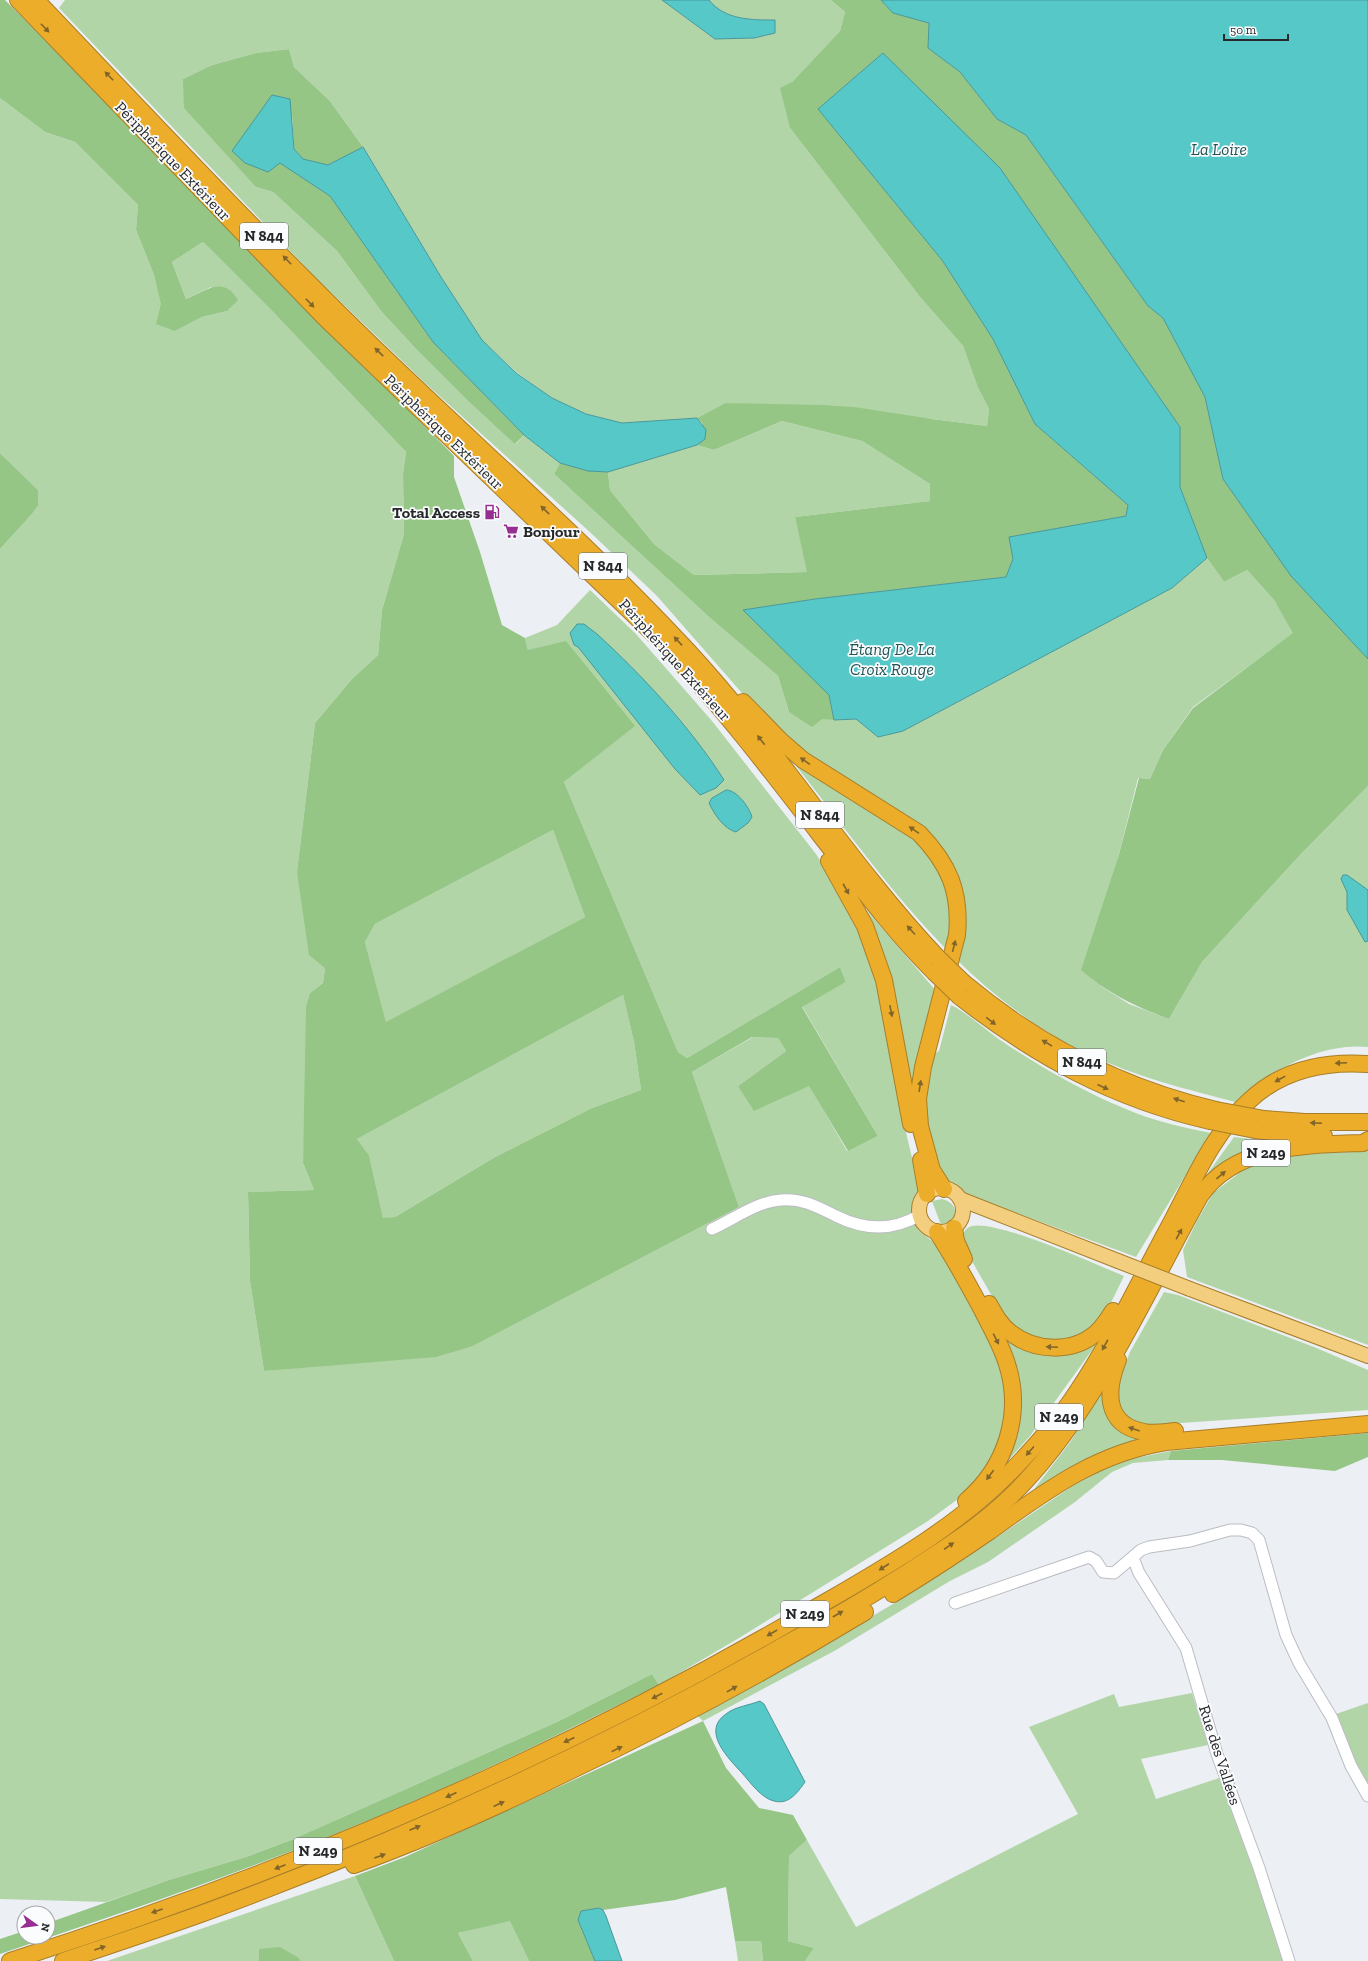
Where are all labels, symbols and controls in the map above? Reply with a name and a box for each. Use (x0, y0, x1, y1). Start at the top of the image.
scale bar (1224, 16, 1288, 42)
one-way arrow (40, 23, 50, 33)
text: 50 m (1230, 23, 1257, 37)
one-way arrow (104, 71, 114, 81)
street label: Périphérique Extérieur (111, 97, 235, 225)
water label: La Loire (1191, 139, 1247, 159)
road number: N 844 (240, 223, 288, 249)
one-way arrow (282, 255, 292, 265)
one-way arrow (306, 298, 315, 308)
one-way arrow (374, 348, 384, 357)
street label: Périphérique Extérieur (380, 370, 508, 494)
place label: Total Access (392, 503, 480, 522)
fuel station icon: Total Access (483, 503, 501, 521)
one-way arrow (540, 506, 550, 515)
supermarket icon: Bonjour (502, 522, 520, 540)
place label: Bonjour (523, 522, 580, 541)
road number: N 844 (579, 553, 627, 579)
street label: Périphérique Extérieur (615, 595, 735, 725)
one-way arrow (674, 636, 683, 645)
water label: Étang De La Croix Rouge (849, 639, 935, 679)
one-way arrow (757, 734, 766, 745)
one-way arrow (799, 757, 810, 765)
road number: N 844 (796, 802, 844, 828)
one-way arrow (908, 827, 920, 834)
one-way arrow (842, 884, 849, 895)
one-way arrow (906, 925, 916, 935)
one-way arrow (951, 940, 957, 952)
one-way arrow (888, 1005, 894, 1017)
one-way arrow (986, 1016, 996, 1024)
one-way arrow (1041, 1039, 1053, 1046)
road number: N 844 (1058, 1049, 1106, 1075)
one-way arrow (1334, 1060, 1347, 1066)
one-way arrow (1274, 1076, 1286, 1082)
one-way arrow (917, 1080, 923, 1092)
one-way arrow (1097, 1084, 1109, 1090)
one-way arrow (1172, 1097, 1184, 1103)
one-way arrow (1309, 1120, 1322, 1126)
road number: N 249 (1242, 1140, 1290, 1166)
one-way arrow (1215, 1170, 1226, 1179)
one-way arrow (1176, 1229, 1182, 1240)
one-way arrow (993, 1333, 999, 1345)
one-way arrow (1101, 1339, 1108, 1351)
one-way arrow (1045, 1344, 1058, 1350)
road number: N 249 (1035, 1404, 1083, 1430)
one-way arrow (1128, 1426, 1140, 1432)
one-way arrow (1026, 1446, 1035, 1456)
one-way arrow (985, 1470, 994, 1481)
one-way arrow (943, 1542, 954, 1550)
one-way arrow (878, 1563, 889, 1571)
road number: N 249 (781, 1601, 829, 1627)
one-way arrow (832, 1611, 844, 1618)
one-way arrow (766, 1630, 778, 1637)
one-way arrow (726, 1685, 738, 1692)
one-way arrow (652, 1693, 663, 1699)
street label: Rue des Vallées (1195, 1703, 1245, 1807)
one-way arrow (564, 1737, 575, 1743)
one-way arrow (611, 1746, 623, 1752)
one-way arrow (446, 1792, 457, 1798)
one-way arrow (494, 1801, 506, 1807)
one-way arrow (410, 1825, 421, 1831)
road number: N 249 (294, 1838, 342, 1864)
one-way arrow (374, 1852, 386, 1858)
one-way arrow (273, 1864, 285, 1870)
north arrow (16, 1905, 56, 1945)
one-way arrow (151, 1908, 163, 1914)
text: N (38, 1922, 53, 1934)
one-way arrow (94, 1945, 106, 1951)

